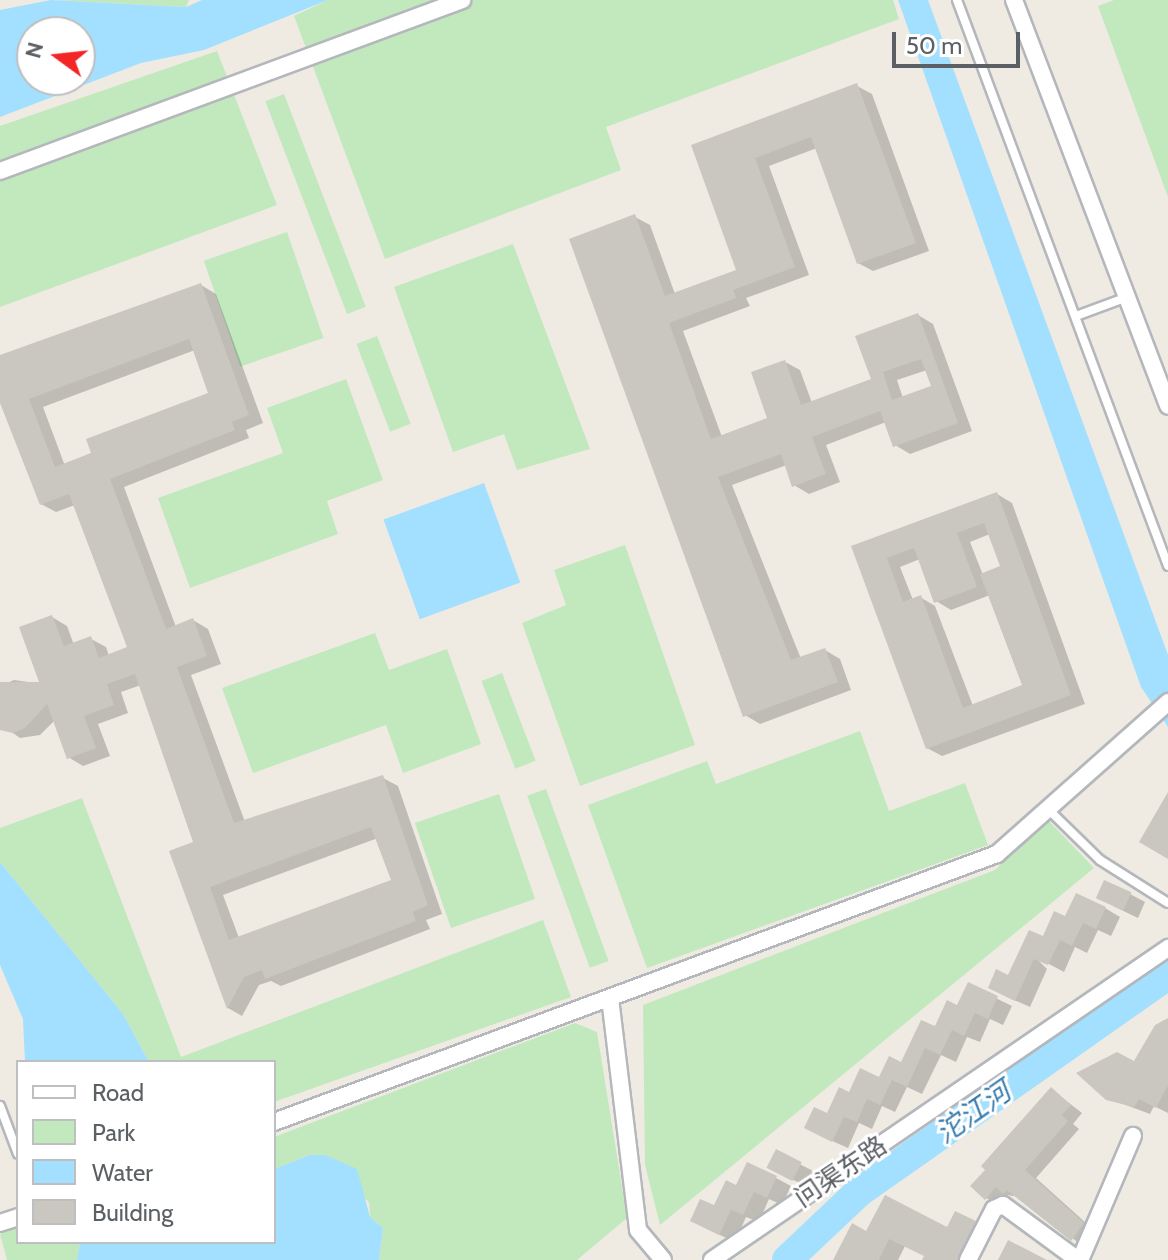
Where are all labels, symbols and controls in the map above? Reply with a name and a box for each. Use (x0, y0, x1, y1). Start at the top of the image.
north arrow (16, 16, 96, 96)
scale bar (896, 16, 1024, 66)
text: 50 m (906, 31, 962, 60)
text: N (19, 39, 49, 61)
legend (16, 1060, 276, 1244)
water label: 沱江河 (929, 1074, 1017, 1150)
text: Road (92, 1078, 144, 1107)
text: Park (92, 1118, 135, 1147)
street label: 问渠东路 (789, 1130, 893, 1214)
text: Water (92, 1158, 153, 1187)
text: Building (92, 1198, 173, 1227)

